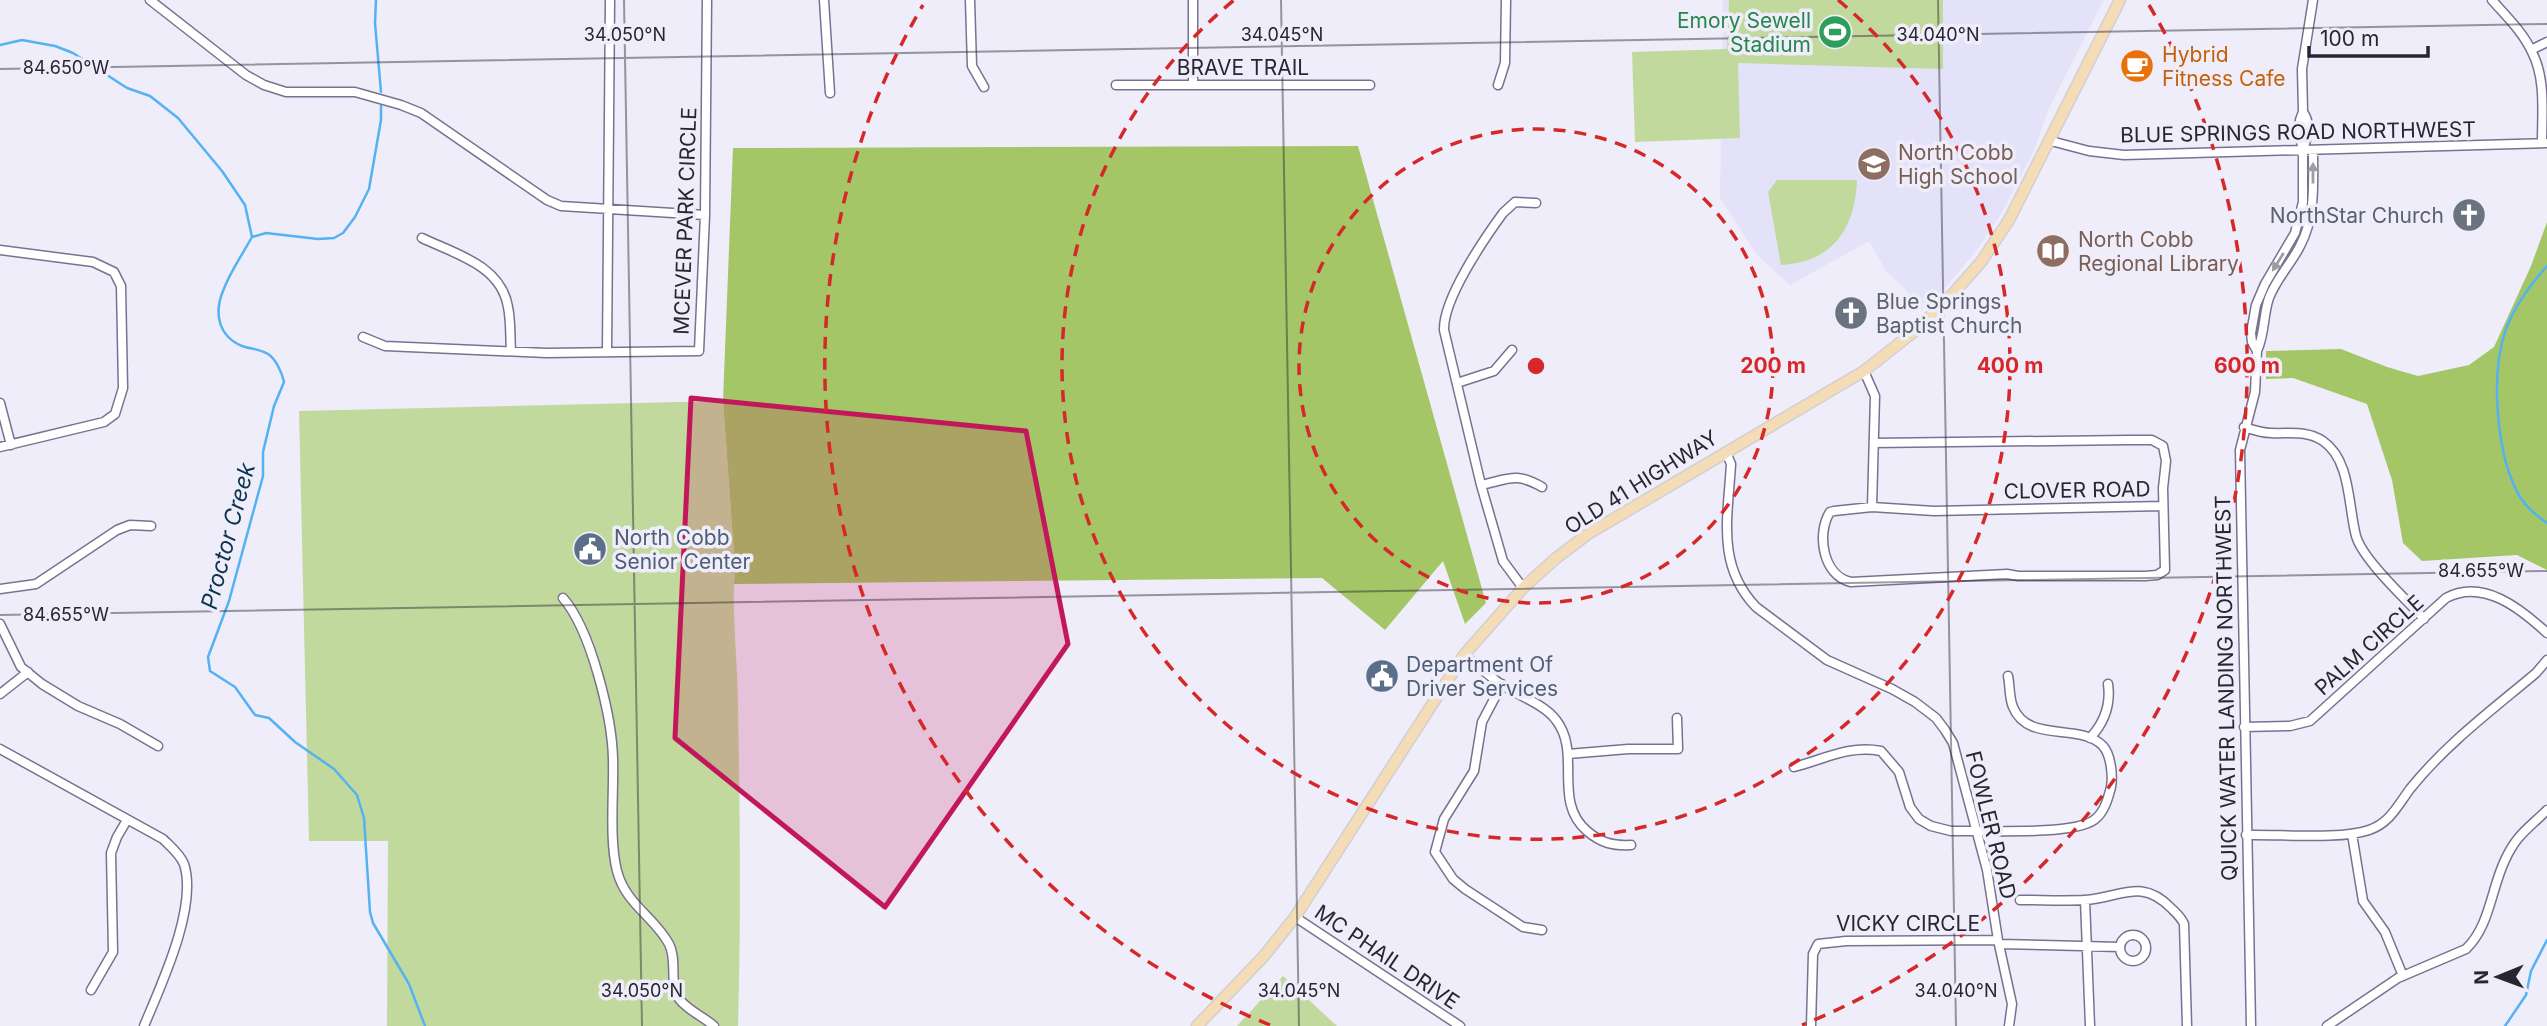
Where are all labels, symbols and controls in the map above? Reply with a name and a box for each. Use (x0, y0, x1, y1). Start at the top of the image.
place label: Emory Sewell Stadium (1677, 8, 1811, 57)
sports icon: Emory Sewell Stadium (1816, 13, 1854, 51)
scale bar (2309, 14, 2428, 58)
text: 34.050°N (584, 24, 666, 45)
text: 34.045°N (1241, 24, 1323, 45)
text: 34.040°N (1897, 24, 1979, 45)
text: 100 m (2320, 26, 2379, 51)
place label: Hybrid Fitness Cafe (2162, 42, 2286, 91)
cafe icon: Hybrid Fitness Cafe (2118, 47, 2156, 85)
street label: BRAVE TRAIL (1177, 55, 1309, 80)
text: 84.650°W (23, 57, 109, 78)
street label: MCEVER PARK CIRCLE (669, 107, 701, 335)
street label: BLUE SPRINGS ROAD NORTHWEST (2120, 116, 2476, 148)
place label: North Cobb High School (1898, 140, 2018, 189)
school or university icon: North Cobb High School (1855, 145, 1893, 183)
one-way arrow (2307, 161, 2319, 183)
church icon: NorthStar Church (2450, 196, 2488, 234)
place label: NorthStar Church (2270, 203, 2444, 228)
place label: North Cobb Regional Library (2078, 227, 2239, 276)
library icon: North Cobb Regional Library (2034, 232, 2072, 270)
one-way arrow (2272, 252, 2285, 271)
place label: Blue Springs Baptist Church (1876, 289, 2022, 338)
church icon: Blue Springs Baptist Church (1832, 294, 1870, 332)
text: 200 m (1740, 353, 1806, 378)
text: 400 m (1977, 353, 2043, 378)
text: 600 m (2214, 353, 2280, 378)
centre of rings (1524, 354, 1548, 378)
street label: OLD 41 HIGHWAY (1560, 425, 1722, 539)
water label: Proctor Creek (195, 459, 261, 612)
street label: CLOVER ROAD (2003, 476, 2151, 504)
street label: QUICK WATER LANDING NORTHWEST (2210, 495, 2242, 881)
place label: North Cobb Senior Center (614, 525, 751, 574)
public building icon: North Cobb Senior Center (571, 530, 609, 568)
text: 84.655°W (2438, 560, 2524, 581)
street label: PALM CIRCLE (2310, 590, 2428, 700)
text: 84.655°W (23, 604, 109, 625)
place label: Department Of Driver Services (1406, 652, 1558, 701)
public building icon: Department Of Driver Services (1363, 657, 1401, 695)
street label: FOWLER ROAD (1961, 748, 2021, 902)
street label: MC PHAIL DRIVE (1310, 900, 1464, 1014)
street label: VICKY CIRCLE (1836, 911, 1980, 936)
north arrow (2463, 942, 2533, 1012)
text: N (2470, 970, 2493, 985)
text: 34.050°N (601, 980, 683, 1001)
text: 34.045°N (1258, 980, 1340, 1001)
text: 34.040°N (1915, 980, 1997, 1001)

